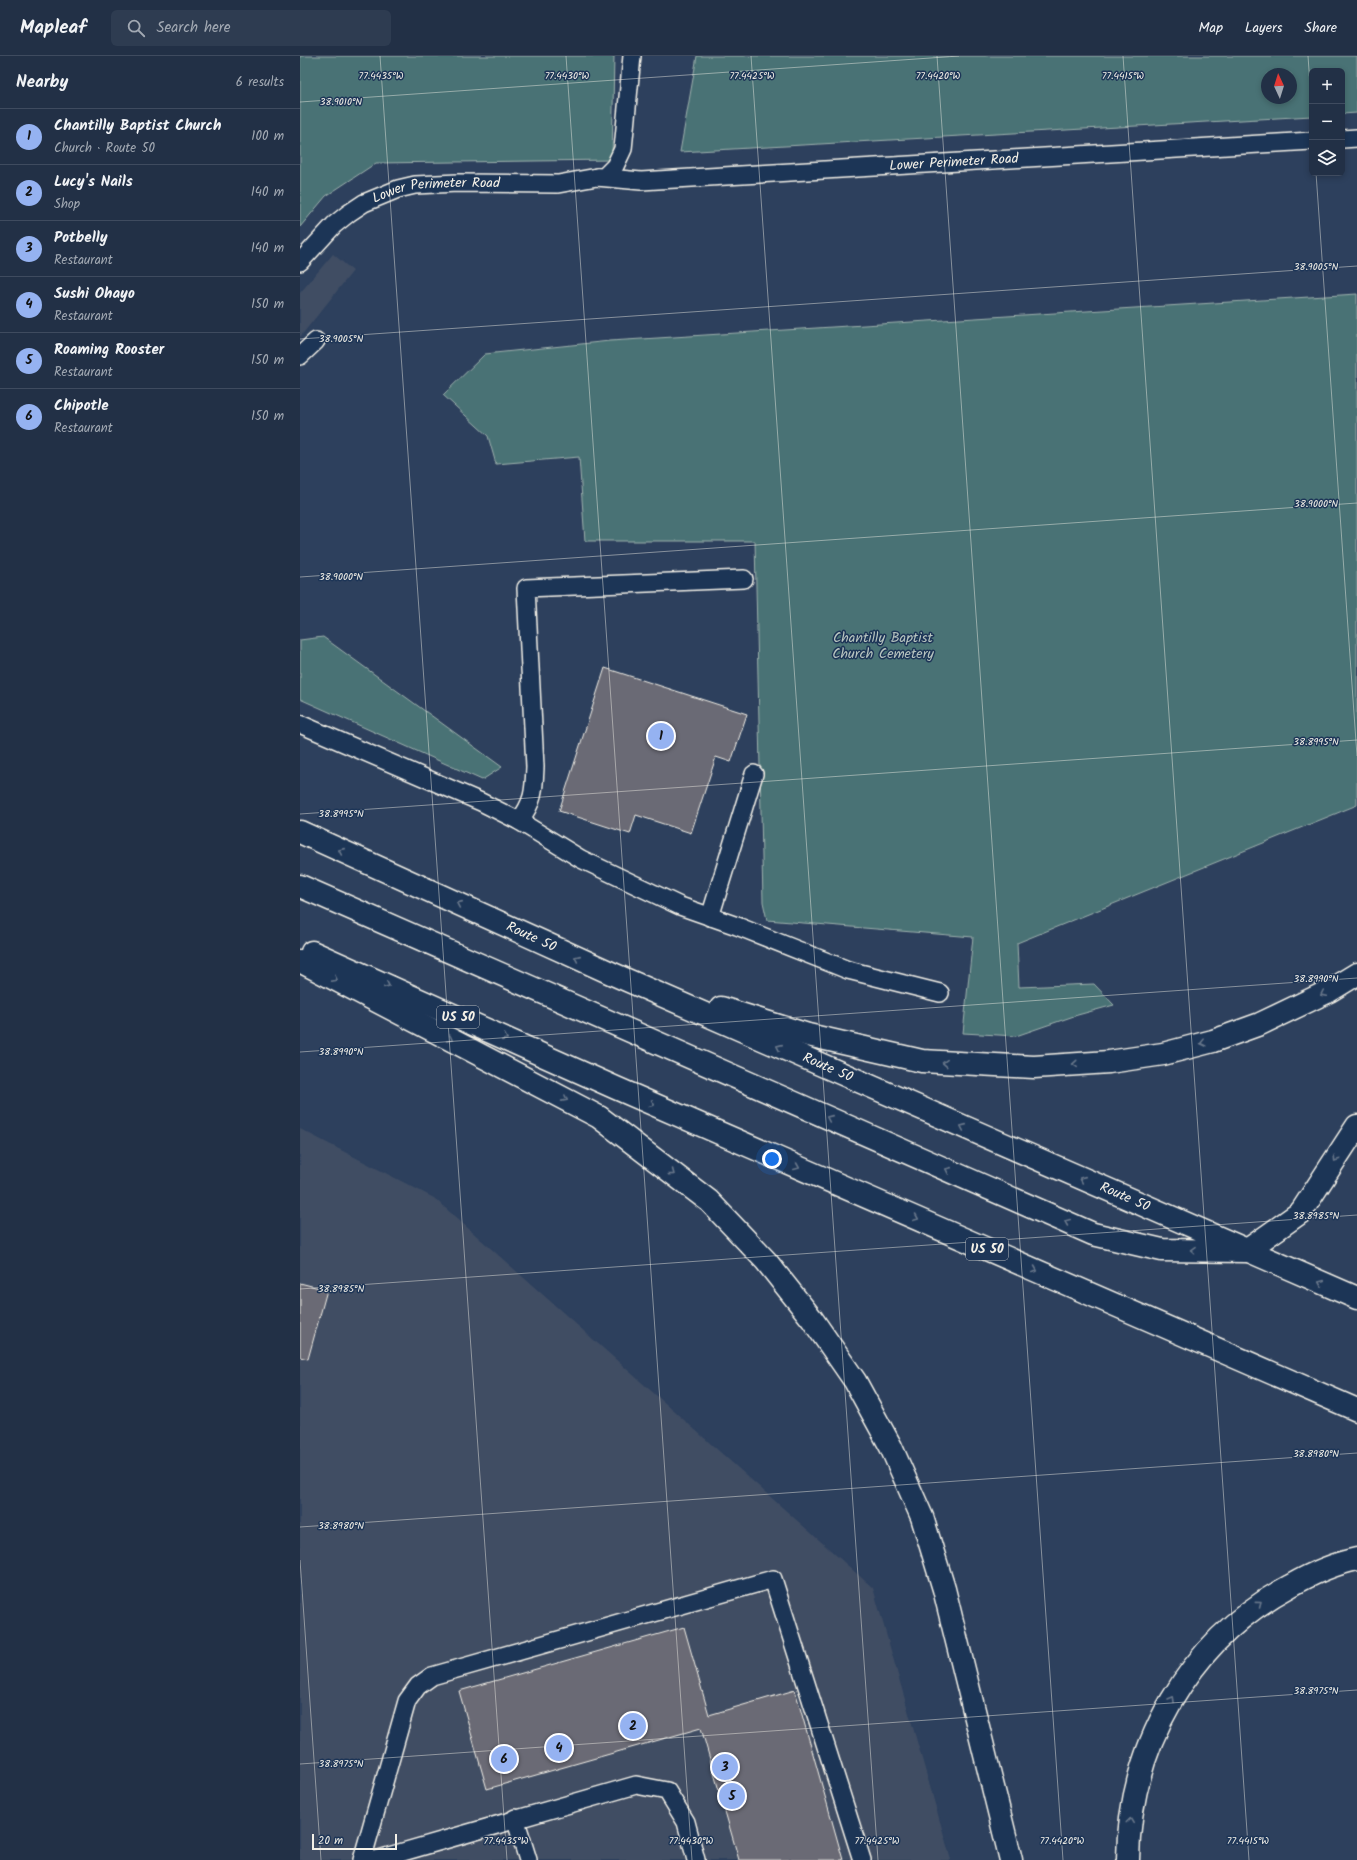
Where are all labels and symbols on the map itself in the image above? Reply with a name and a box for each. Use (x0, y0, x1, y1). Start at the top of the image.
text: 77.4435°W (359, 68, 404, 84)
text: 77.4430°W (545, 68, 589, 84)
text: 77.4425°W (730, 68, 775, 84)
text: 77.4420°W (916, 68, 960, 84)
text: 77.4415°W (1102, 68, 1144, 84)
north arrow (1261, 68, 1297, 104)
text: 38.9010°N (320, 94, 362, 110)
street label: Lower Perimeter Road (889, 147, 1020, 177)
street label: Lower Perimeter Road (369, 172, 501, 209)
text: 38.9005°N (1294, 259, 1338, 275)
text: 38.9005°N (319, 331, 363, 347)
text: 38.9000°N (1294, 496, 1338, 512)
text: 38.9000°N (319, 569, 363, 585)
park label: Chantilly Baptist Church Cemetery (832, 627, 934, 665)
pin: 1 (648, 721, 674, 751)
text: 38.8995°N (1293, 734, 1339, 750)
text: 38.8995°N (318, 806, 364, 822)
one-way arrow (337, 847, 344, 855)
one-way arrow (456, 901, 463, 909)
street label: Route 50 (503, 916, 560, 958)
one-way arrow (574, 955, 582, 963)
text: 38.8990°N (1293, 971, 1339, 987)
one-way arrow (330, 974, 338, 982)
one-way arrow (382, 980, 390, 988)
one-way arrow (1320, 989, 1327, 997)
road number: US 50 (437, 1006, 479, 1028)
one-way arrow (501, 1033, 509, 1041)
one-way arrow (446, 1034, 453, 1042)
one-way arrow (1200, 1039, 1206, 1047)
one-way arrow (776, 1043, 783, 1051)
text: 38.8990°N (318, 1044, 364, 1060)
street label: Route 50 (799, 1047, 857, 1088)
one-way arrow (942, 1058, 948, 1067)
one-way arrow (1072, 1060, 1078, 1069)
one-way arrow (561, 1094, 568, 1102)
one-way arrow (648, 1099, 655, 1107)
one-way arrow (825, 1115, 833, 1123)
one-way arrow (959, 1124, 967, 1132)
your location (762, 1149, 782, 1169)
one-way arrow (1333, 1154, 1340, 1161)
one-way arrow (793, 1162, 800, 1170)
one-way arrow (944, 1167, 952, 1175)
one-way arrow (667, 1168, 674, 1175)
one-way arrow (1078, 1176, 1086, 1184)
street label: Route 50 (1096, 1176, 1154, 1218)
text: 38.8985°N (1293, 1208, 1339, 1224)
one-way arrow (913, 1214, 920, 1222)
one-way arrow (1064, 1219, 1071, 1227)
road number: US 50 (966, 1238, 1008, 1260)
one-way arrow (1190, 1246, 1196, 1254)
one-way arrow (1031, 1265, 1039, 1273)
one-way arrow (1318, 1279, 1325, 1287)
text: 38.8985°N (318, 1281, 364, 1297)
text: 38.8980°N (1293, 1446, 1339, 1462)
text: 38.8980°N (318, 1518, 364, 1534)
one-way arrow (1255, 1602, 1262, 1609)
text: 38.8975°N (1293, 1683, 1339, 1699)
one-way arrow (1168, 1696, 1175, 1703)
pin: 2 (620, 1711, 646, 1741)
pin: 4 (546, 1733, 572, 1763)
pin: 6 (491, 1744, 517, 1774)
pin: 3 (712, 1752, 738, 1782)
text: 38.8975°N (318, 1756, 364, 1772)
pin: 5 (719, 1781, 745, 1811)
one-way arrow (1125, 1818, 1134, 1824)
scale bar (312, 1832, 397, 1851)
text: 77.4435°W (484, 1833, 529, 1849)
text: 77.4430°W (669, 1833, 713, 1849)
text: 77.4425°W (855, 1833, 900, 1849)
text: 77.4420°W (1040, 1833, 1084, 1849)
text: 77.4415°W (1227, 1833, 1269, 1849)

